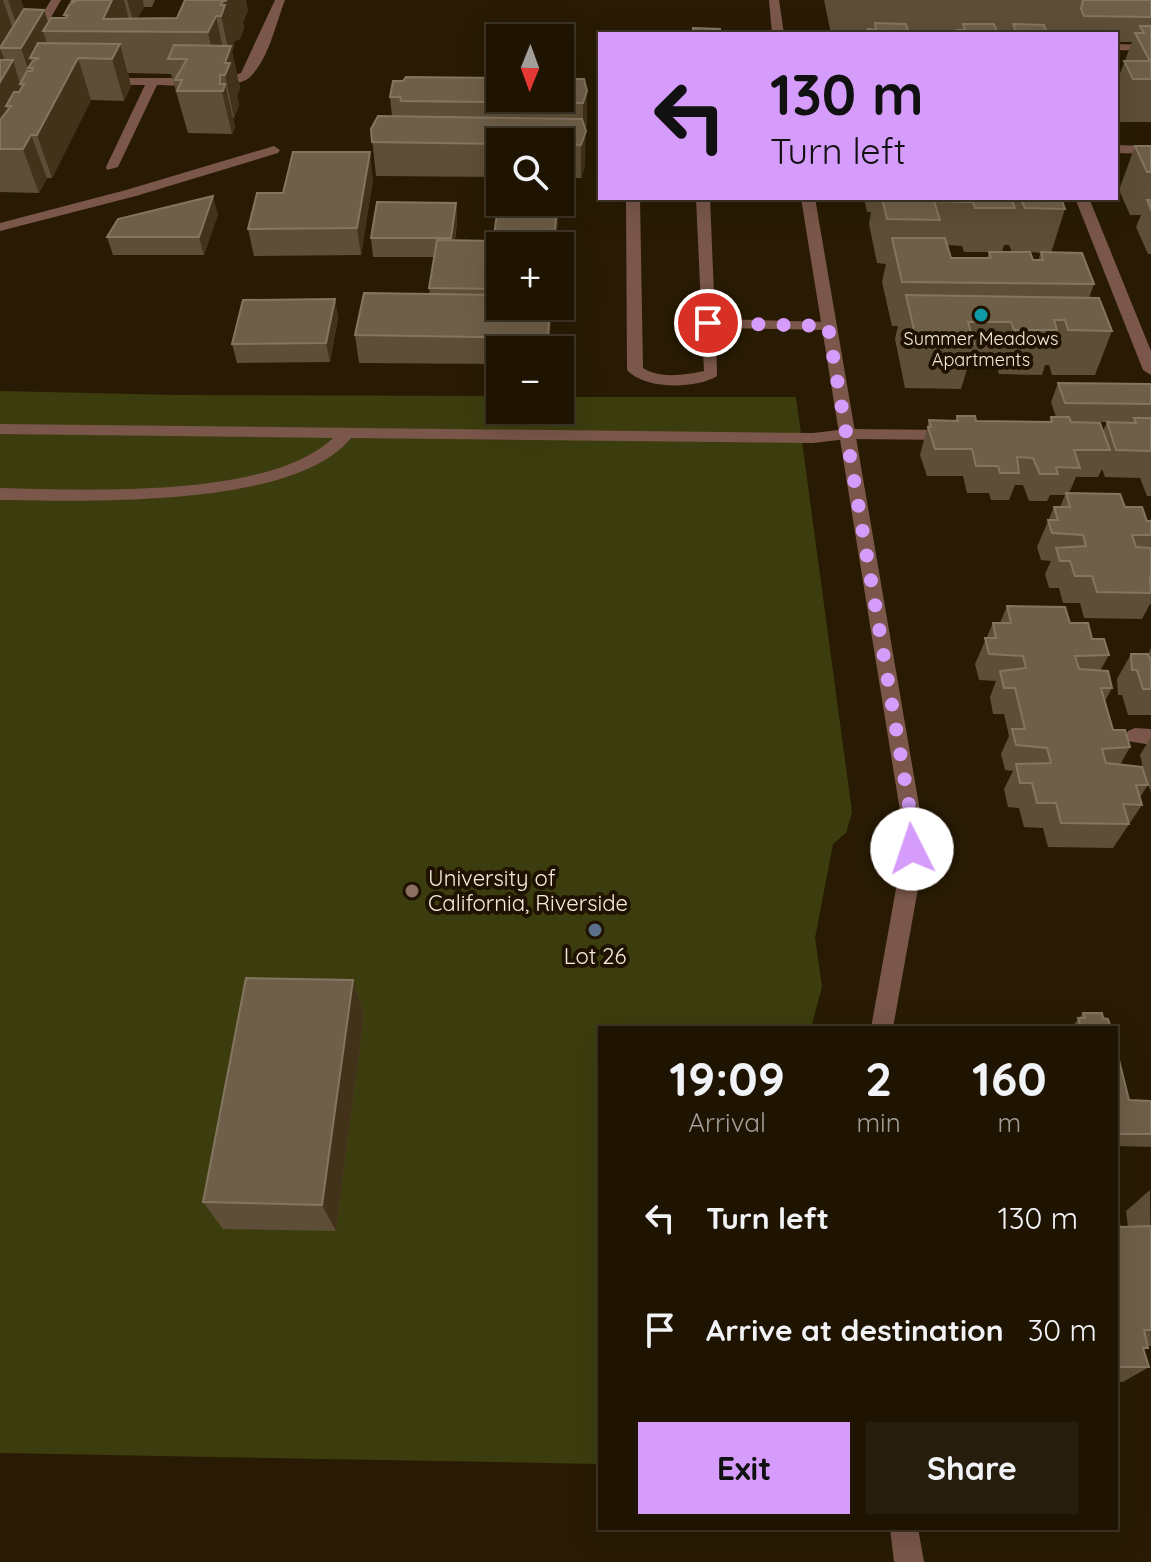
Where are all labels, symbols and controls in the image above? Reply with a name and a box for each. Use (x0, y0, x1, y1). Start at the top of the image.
north arrow (486, 24, 574, 112)
map controls (486, 24, 574, 424)
text: 130 m (770, 59, 924, 129)
icon: left (638, 64, 742, 168)
button: search (486, 128, 574, 216)
text: Turn left (770, 128, 906, 173)
button: + (486, 232, 574, 320)
pin (674, 289, 742, 357)
icon: arrive (686, 301, 730, 345)
marker: Summer Meadows Apartments (972, 306, 990, 324)
place label: Summer Meadows Apartments (904, 327, 1058, 371)
button: − (486, 336, 574, 424)
position arrow (870, 807, 954, 891)
place label: University of California, Riverside (428, 864, 628, 917)
marker: University of California, Riverside (403, 882, 421, 900)
marker: Lot 26 (586, 921, 604, 939)
place label: Lot 26 (564, 942, 626, 970)
text: 19:09 (669, 1048, 785, 1108)
text: 2 (865, 1048, 892, 1108)
text: 160 (972, 1048, 1047, 1108)
text: Arrival (688, 1106, 766, 1139)
text: min (856, 1106, 901, 1139)
text: m (997, 1106, 1021, 1139)
icon: left (638, 1196, 682, 1240)
text: Turn left (706, 1199, 829, 1237)
text: 130 m (998, 1199, 1078, 1237)
icon: arrive (638, 1308, 682, 1352)
text: Arrive at destination (706, 1311, 1004, 1349)
text: 30 m (1028, 1311, 1097, 1349)
button: Exit (638, 1422, 850, 1514)
button: Share (866, 1422, 1078, 1514)

